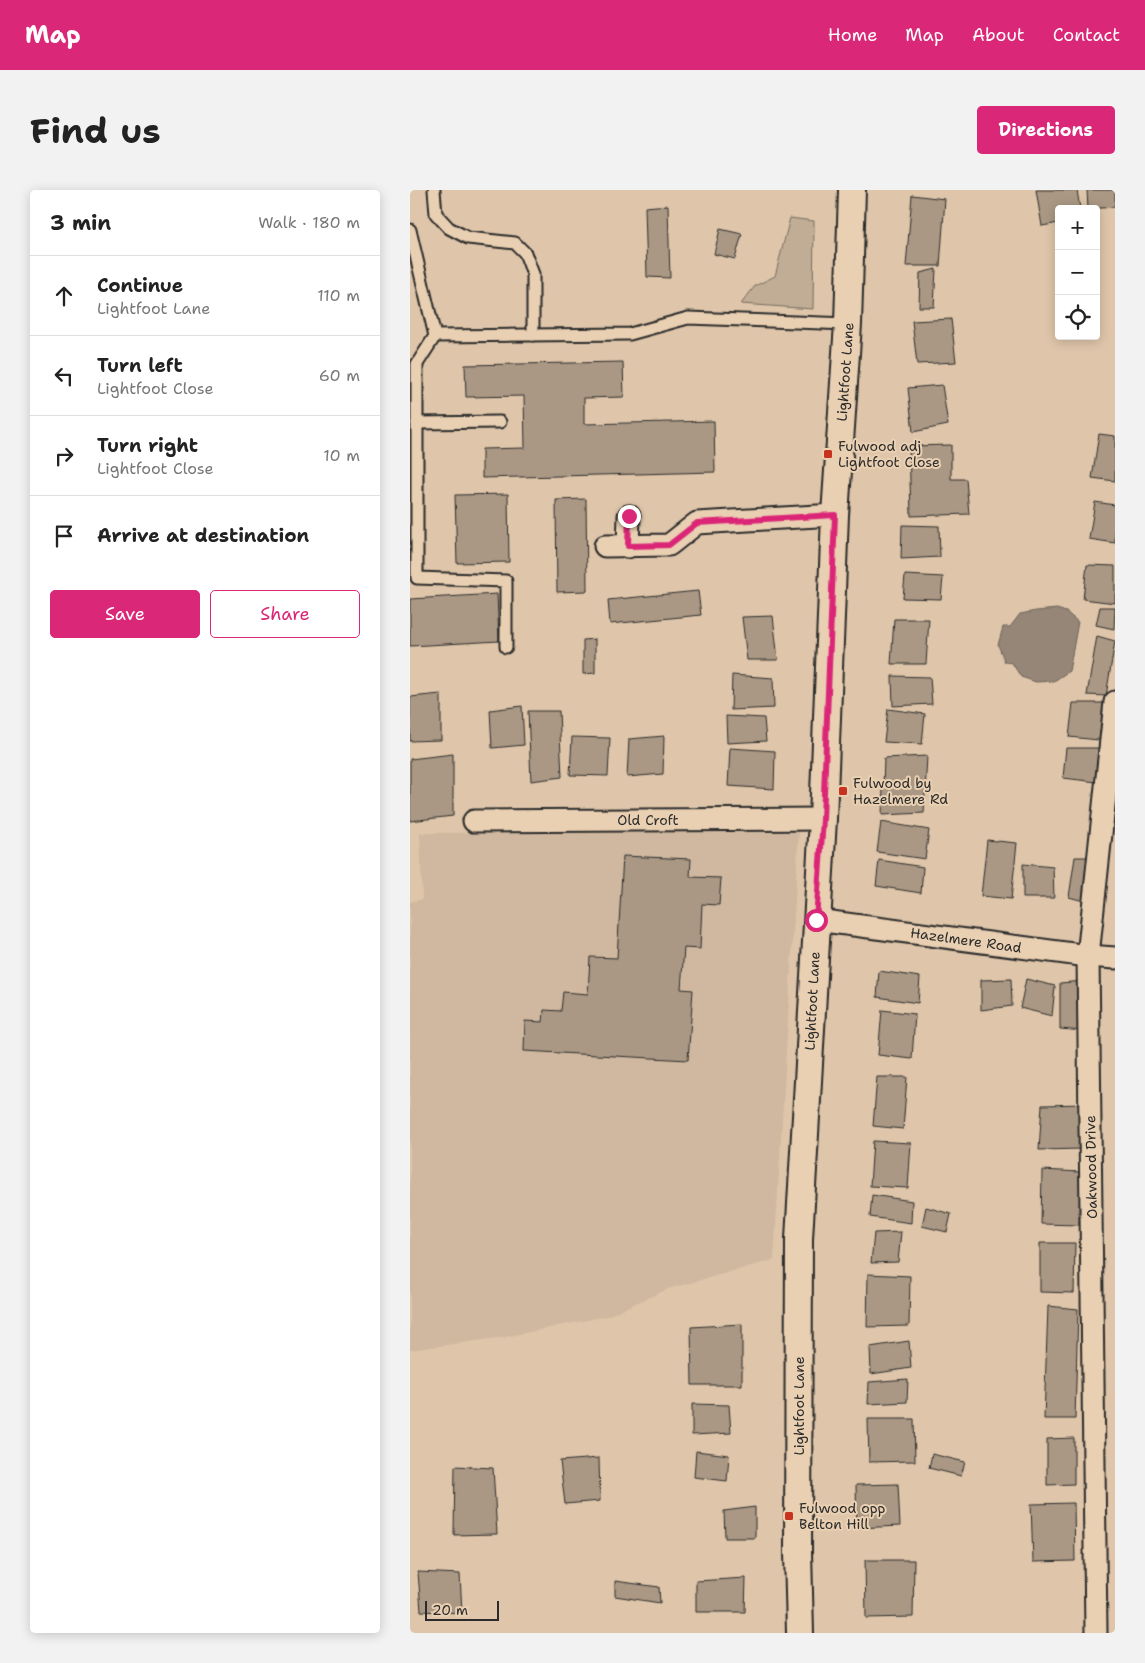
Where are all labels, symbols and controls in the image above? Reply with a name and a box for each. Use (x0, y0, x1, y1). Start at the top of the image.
text: Map (25, 19, 81, 51)
text: Home (828, 23, 877, 47)
text: Map (905, 23, 944, 47)
text: About (972, 23, 1025, 47)
text: Contact (1053, 23, 1120, 47)
button: Directions (977, 106, 1115, 154)
text: Find us (30, 107, 161, 154)
map controls (1055, 205, 1100, 340)
button: + (1055, 205, 1100, 250)
text: 3 min (50, 209, 111, 237)
text: Walk · 180 m (258, 212, 360, 233)
button: − (1055, 250, 1100, 295)
text: Continue (97, 273, 183, 298)
icon: ahead (50, 282, 78, 310)
text: 110 m (317, 285, 360, 306)
button: locate (1055, 295, 1100, 340)
text: Lightfoot Lane (97, 298, 210, 319)
street label: Lightfoot Lane (833, 322, 857, 422)
text: Turn left (97, 353, 183, 378)
icon: left (50, 362, 78, 390)
text: 60 m (319, 365, 360, 386)
text: Lightfoot Close (97, 378, 214, 399)
text: Turn right (97, 433, 198, 458)
place label: Fulwood adj Lightfoot Close (838, 437, 940, 471)
icon: right (50, 442, 78, 470)
text: 10 m (323, 445, 360, 466)
marker: Fulwood adj Lightfoot Close (822, 448, 834, 460)
text: Lightfoot Close (97, 458, 214, 479)
route end (618, 505, 641, 528)
icon: arrive (50, 522, 78, 550)
text: Arrive at destination (97, 523, 309, 548)
button: Save (50, 590, 200, 638)
button: Share (210, 590, 360, 638)
place label: Fulwood by Hazelmere Rd (853, 774, 948, 808)
marker: Fulwood by Hazelmere Rd (837, 785, 849, 797)
street label: Old Croft (617, 811, 679, 829)
route start (805, 909, 828, 932)
street label: Hazelmere Road (909, 923, 1023, 957)
street label: Lightfoot Lane (800, 951, 824, 1051)
street label: Oakwood Drive (1081, 1115, 1101, 1219)
street label: Lightfoot Lane (790, 1356, 808, 1456)
place label: Fulwood opp Belton Hill (799, 1499, 886, 1533)
marker: Fulwood opp Belton Hill (783, 1510, 795, 1522)
scale bar (425, 1598, 499, 1621)
text: 20 m (432, 1601, 468, 1619)

